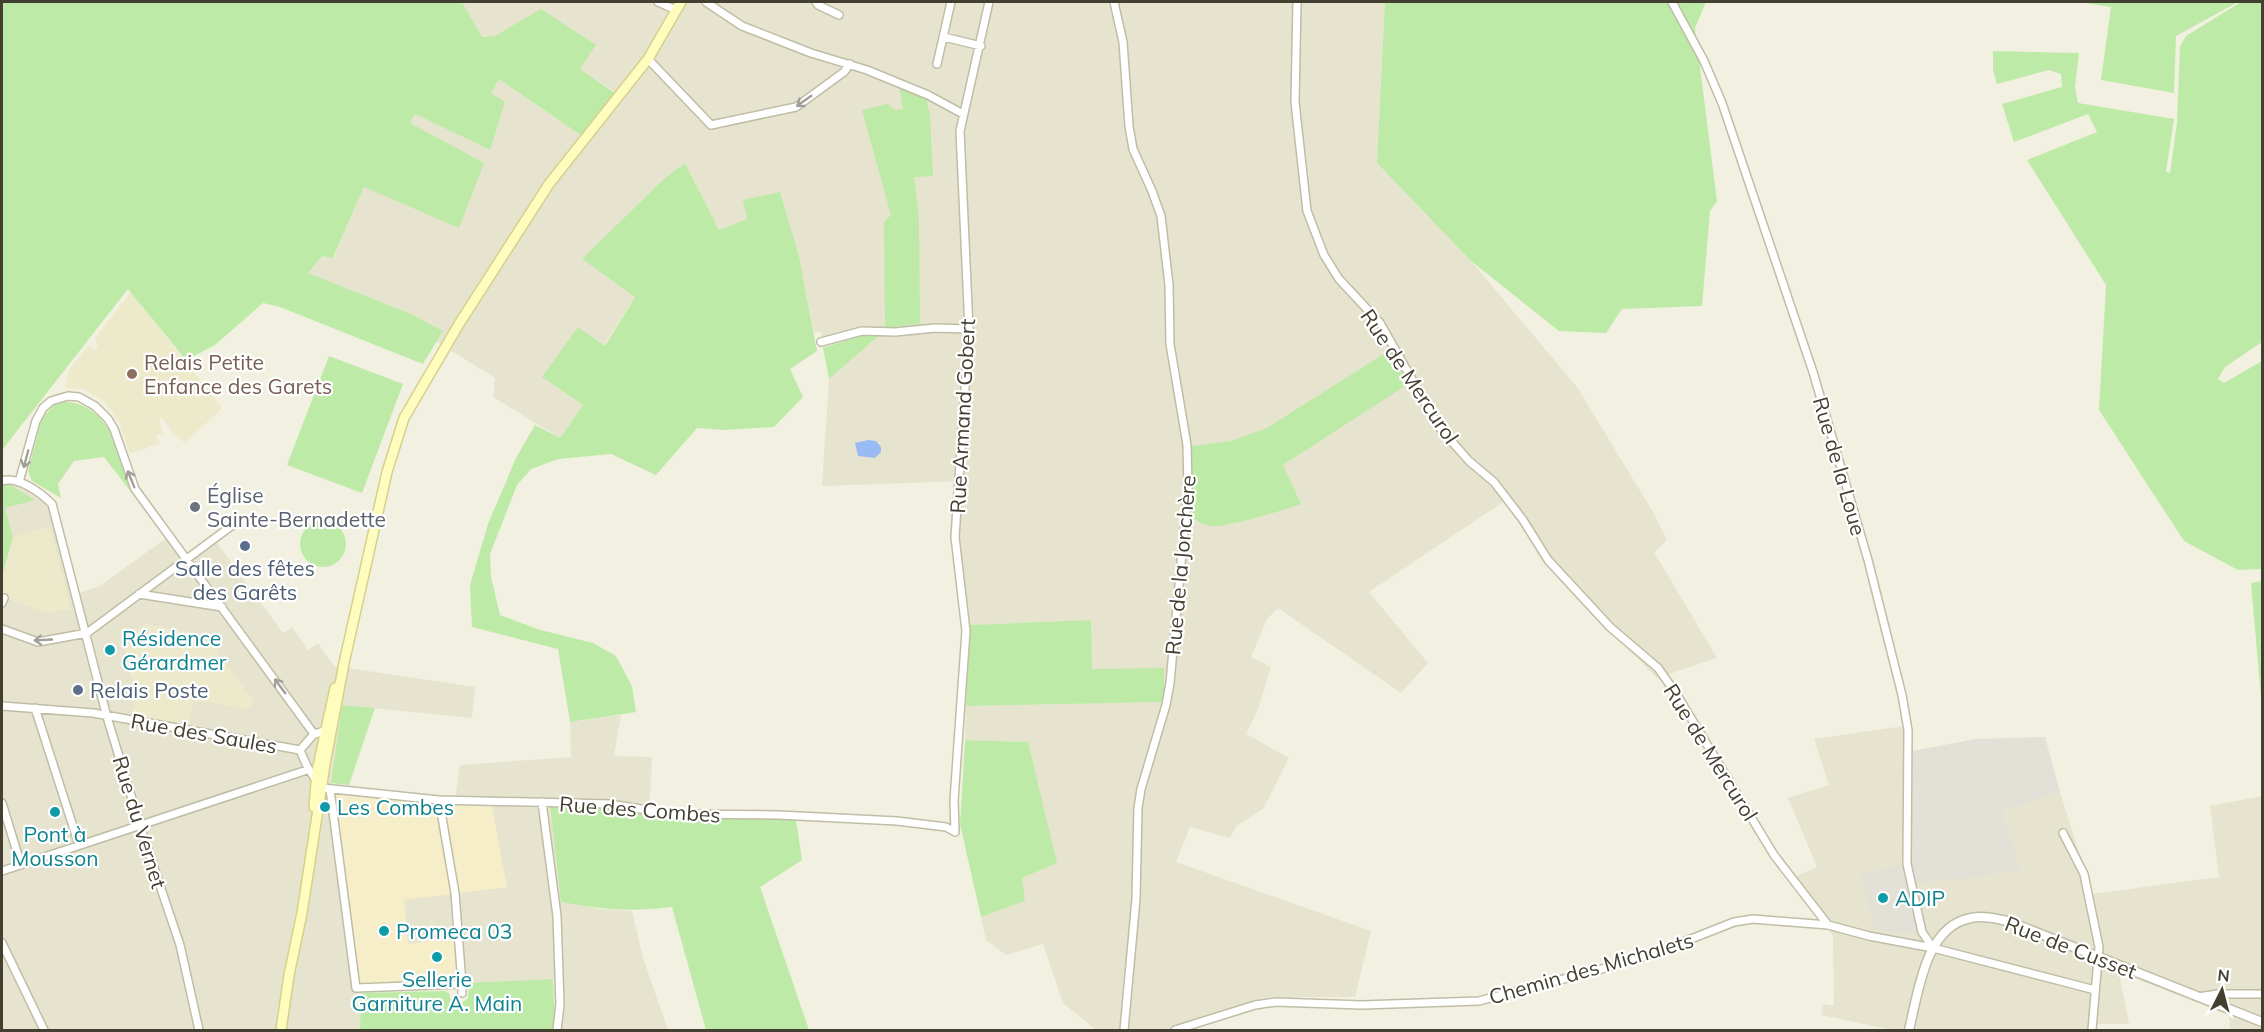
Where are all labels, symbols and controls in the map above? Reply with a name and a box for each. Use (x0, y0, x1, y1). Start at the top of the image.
one-way arrow (797, 95, 813, 107)
street label: Rue de Mercurol (1355, 304, 1465, 448)
street label: Rue Armand Gobert (944, 318, 980, 514)
place label: Relais Petite Enfance des Garets (144, 349, 332, 399)
marker: Relais Petite Enfance des Garets (125, 367, 139, 381)
street label: Rue de la Loue (1808, 394, 1872, 538)
one-way arrow (19, 449, 31, 468)
one-way arrow (125, 470, 136, 489)
street label: Rue de la Jonchère (1159, 474, 1201, 656)
place label: Église Sainte-Bernadette (207, 482, 386, 532)
marker: Église Sainte-Bernadette (188, 500, 202, 514)
marker: Salle des fêtes des Garêts (238, 539, 252, 553)
place label: Salle des fêtes des Garêts (175, 555, 315, 605)
place label: Résidence Gérardmer (122, 625, 227, 675)
one-way arrow (34, 634, 54, 645)
marker: Résidence Gérardmer (103, 643, 117, 657)
place label: Relais Poste (90, 677, 208, 703)
one-way arrow (273, 679, 286, 695)
street label: Rue de Mercurol (1658, 679, 1764, 825)
marker: Relais Poste (71, 683, 85, 697)
street label: Rue des Saules (129, 707, 279, 759)
street label: Rue du Vernet (107, 753, 173, 891)
street label: Rue des Combes (558, 790, 722, 828)
place label: Les Combes (337, 794, 454, 820)
marker: Les Combes (318, 800, 332, 814)
marker: Pont à Mousson (48, 805, 62, 819)
place label: Pont à Mousson (11, 821, 99, 871)
place label: ADIP (1895, 885, 1945, 911)
marker: ADIP (1876, 891, 1890, 905)
street label: Rue de Cusset (2002, 910, 2140, 984)
place label: Promeca 03 (396, 918, 512, 944)
marker: Promeca 03 (377, 924, 391, 938)
street label: Chemin des Michalets (1486, 926, 1696, 1010)
marker: Sellerie Garniture A. Main (430, 950, 444, 964)
north arrow (2192, 960, 2252, 1020)
text: N (2217, 965, 2231, 986)
place label: Sellerie Garniture A. Main (352, 966, 522, 1016)

